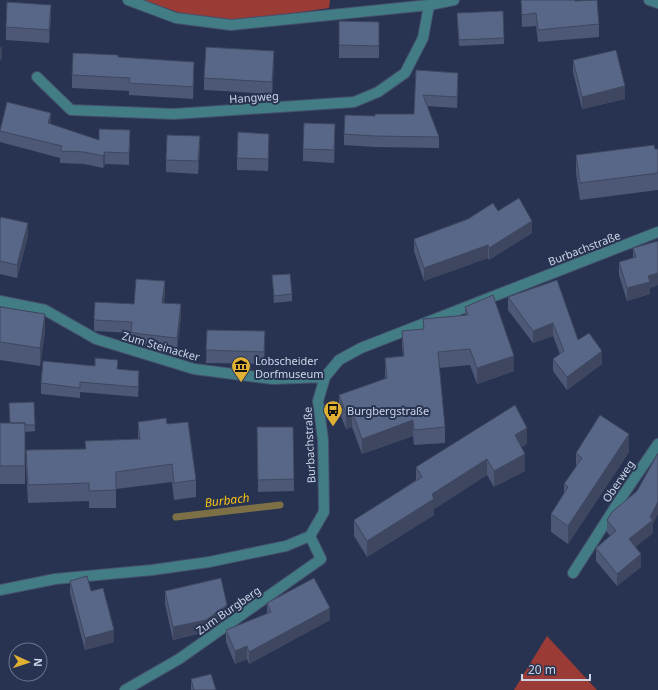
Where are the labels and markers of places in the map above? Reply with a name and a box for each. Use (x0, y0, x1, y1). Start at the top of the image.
place label: Lobscheider Dorfmuseum (255, 353, 324, 381)
museum icon: Lobscheider Dorfmuseum (230, 355, 252, 383)
bus stop icon: Burgbergstraße (322, 399, 344, 427)
place label: Burgbergstraße (347, 403, 429, 418)

